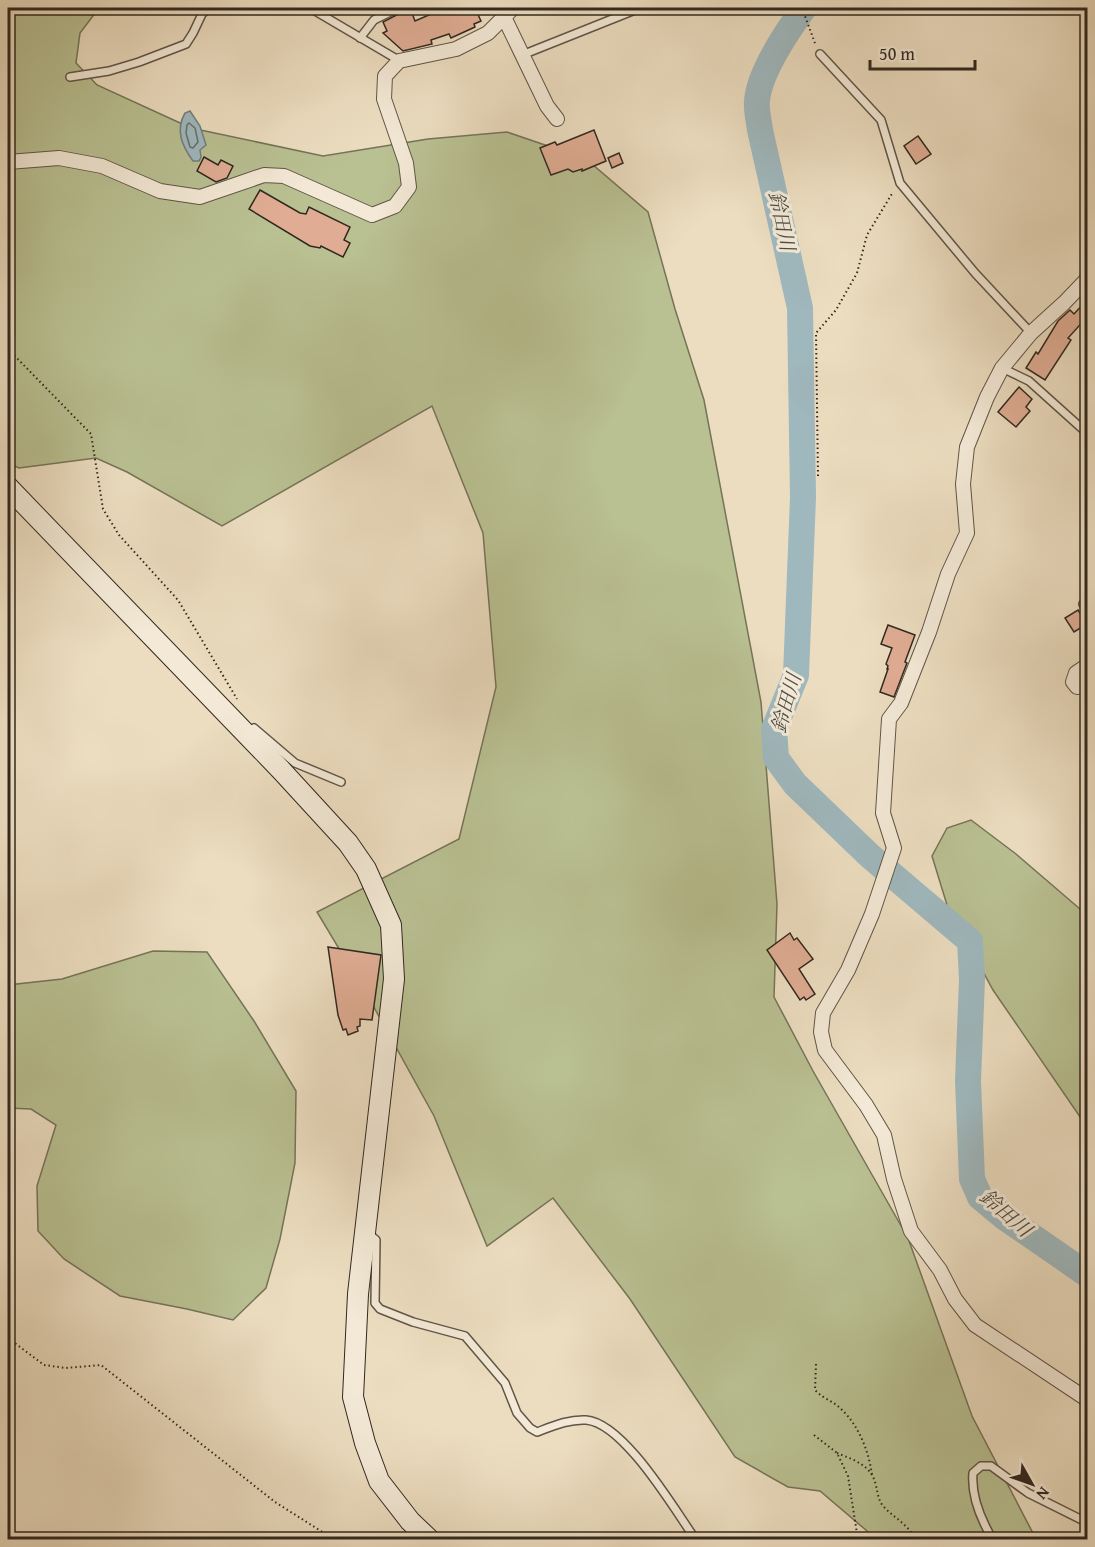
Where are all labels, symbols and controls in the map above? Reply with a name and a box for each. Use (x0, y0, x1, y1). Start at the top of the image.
scale bar (870, 33, 975, 71)
text: 50 m (879, 40, 915, 67)
water label: 鈴田川 (762, 189, 803, 255)
water label: 鈴田川 (763, 668, 808, 736)
water label: 鈴田川 (974, 1182, 1040, 1245)
north arrow (1002, 1454, 1062, 1514)
text: N (1031, 1482, 1056, 1506)

